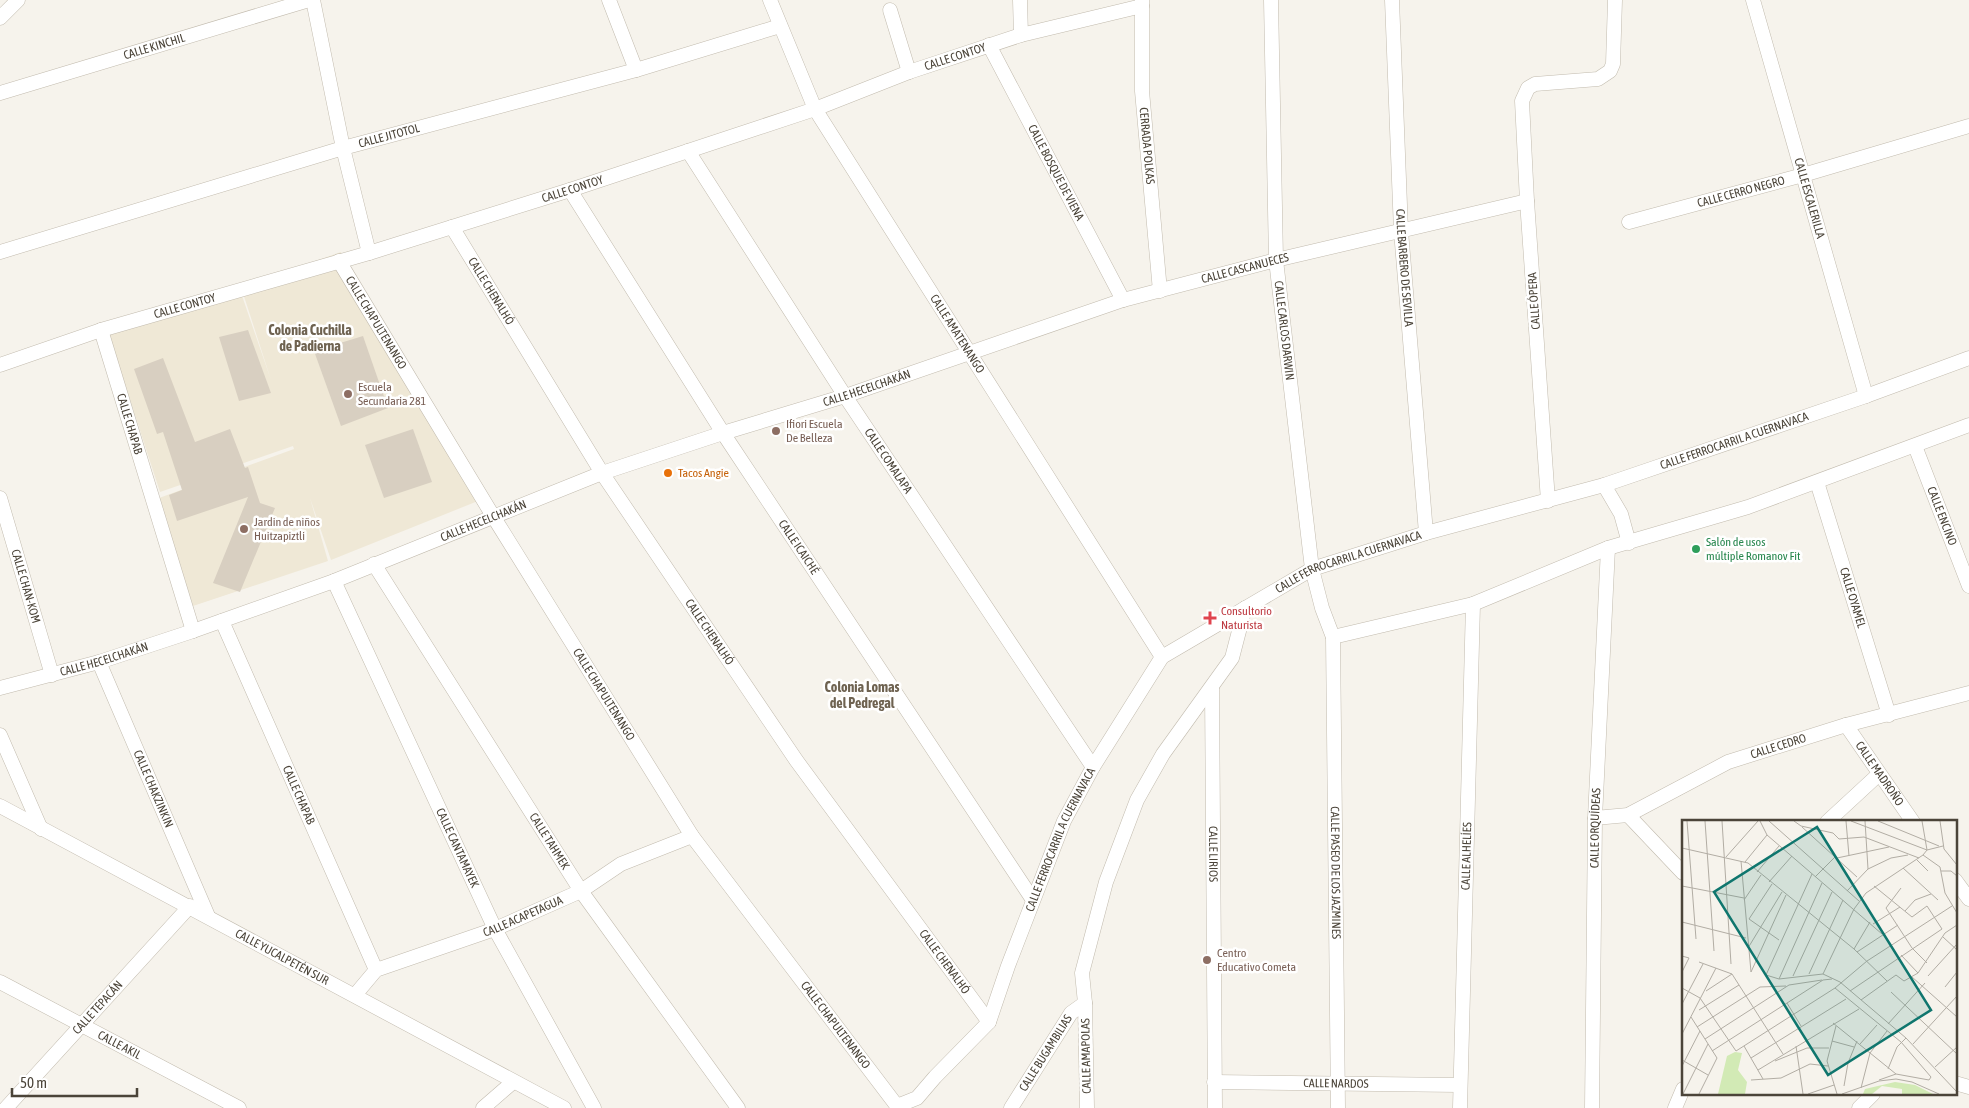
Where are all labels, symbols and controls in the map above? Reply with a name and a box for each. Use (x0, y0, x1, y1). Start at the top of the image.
street label: CALLE KINCHIL (122, 31, 187, 62)
street label: CALLE CONTOY (923, 40, 988, 73)
street label: CERRADA POLKAS (1137, 107, 1157, 185)
street label: CALLE JITOTOL (357, 121, 421, 151)
street label: CALLE BOSQUE DE VIENA (1025, 122, 1087, 223)
street label: CALLE ESCALERILLA (1791, 156, 1828, 240)
street label: CALLE CONTOY (540, 172, 606, 205)
street label: CALLE CERRO NEGRO (1696, 173, 1786, 210)
street label: CALLE BARBERO DE SEVILLA (1393, 208, 1416, 327)
street label: CALLE CASCANUECES (1200, 250, 1290, 286)
street label: CALLE CHENALHÓ (465, 255, 517, 327)
street label: CALLE ÓPERA (1525, 272, 1543, 330)
street label: CALLE CHAPULTENANGO (343, 274, 410, 372)
street label: CALLE CARLOS DARWIN (1271, 280, 1297, 381)
street label: CALLE CONTOY (152, 290, 218, 321)
street label: CALLE AMATENANGO (927, 292, 987, 376)
district label: Colonia Cuchilla de Padierna (268, 322, 352, 354)
street label: CALLE HECELCHAKÁN (821, 367, 912, 409)
place label: Escuela Secundaria 281 (358, 380, 427, 408)
marker: Escuela Secundaria 281 (342, 388, 354, 400)
street label: CALLE CHAPAB (114, 392, 146, 456)
street label: CALLE FERROCARRIL A CUERNAVACA (1658, 409, 1810, 472)
place label: Ifiori Escuela De Belleza (786, 417, 843, 445)
marker: Ifiori Escuela De Belleza (770, 425, 782, 437)
street label: CALLE COMALAPA (862, 426, 915, 496)
place label: Tacos Angie (678, 466, 729, 480)
marker: Tacos Angie (662, 467, 674, 479)
street label: CALLE ENCINO (1924, 484, 1960, 548)
street label: CALLE HECELCHAKÁN (438, 497, 528, 544)
place label: Jardin de niños Huitzapiztli (254, 515, 320, 543)
street label: CALLE ICAICHÉ (776, 517, 822, 577)
marker: Jardin de niños Huitzapiztli (238, 523, 250, 535)
street label: CALLE FERROCARRIL A CUERNAVACA (1273, 528, 1423, 596)
place label: Salón de usos múltiple Romanov Fit (1706, 535, 1801, 563)
marker: Salón de usos múltiple Romanov Fit (1690, 543, 1702, 555)
street label: CALLE CHAN-KOM (8, 548, 43, 625)
street label: CALLE OYAMEL (1837, 566, 1869, 630)
street label: CALLE CHENALHÓ (682, 596, 737, 668)
place label: Consultorio Naturista (1221, 604, 1272, 632)
marker: Consultorio Naturista (1203, 611, 1217, 625)
street label: CALLE HECELCHAKÁN (58, 639, 150, 679)
street label: CALLE CHAPULTENANGO (570, 646, 638, 743)
district label: Colonia Lomas del Pedregal (825, 679, 900, 711)
street label: CALLE CEDRO (1749, 731, 1808, 762)
street label: CALLE MADROÑO (1852, 739, 1907, 808)
street label: CALLE CHAKZINKIN (131, 748, 176, 830)
street label: CALLE CHAPAB (280, 763, 318, 827)
street label: CALLE FERROCARRIL A CUERNAVACA (1023, 765, 1098, 913)
street label: CALLE ORQUÍDEAS (1587, 788, 1603, 868)
street label: CALLE CANTAMAYEK (433, 806, 482, 890)
street label: CALLE PASEO DE LOS JAZMINES (1328, 806, 1343, 939)
street label: CALLE TAHMEK (526, 810, 573, 872)
inset map (1682, 820, 1956, 1096)
street label: CALLE ALHELÍES (1459, 822, 1474, 890)
street label: CALLE LIRIOS (1206, 826, 1220, 882)
street label: CALLE ACAPETAGUA (481, 893, 565, 940)
street label: CALLE YUCALPETÉN SUR (233, 926, 331, 988)
street label: CALLE CHENALHÓ (916, 927, 973, 997)
place label: Centro Educativo Cometa (1217, 946, 1296, 974)
marker: Centro Educativo Cometa (1201, 954, 1213, 966)
street label: CALLE TEPACÁN (70, 978, 125, 1037)
street label: CALLE CHAPULTENANGO (798, 978, 873, 1071)
street label: CALLE BUGAMBILIAS (1016, 1012, 1075, 1094)
street label: CALLE AMAPOLAS (1078, 1018, 1094, 1094)
street label: CALLE AKIL (95, 1028, 144, 1062)
scale bar (12, 1066, 138, 1098)
text: 50 m (20, 1074, 47, 1091)
street label: CALLE NARDOS (1303, 1076, 1369, 1091)

